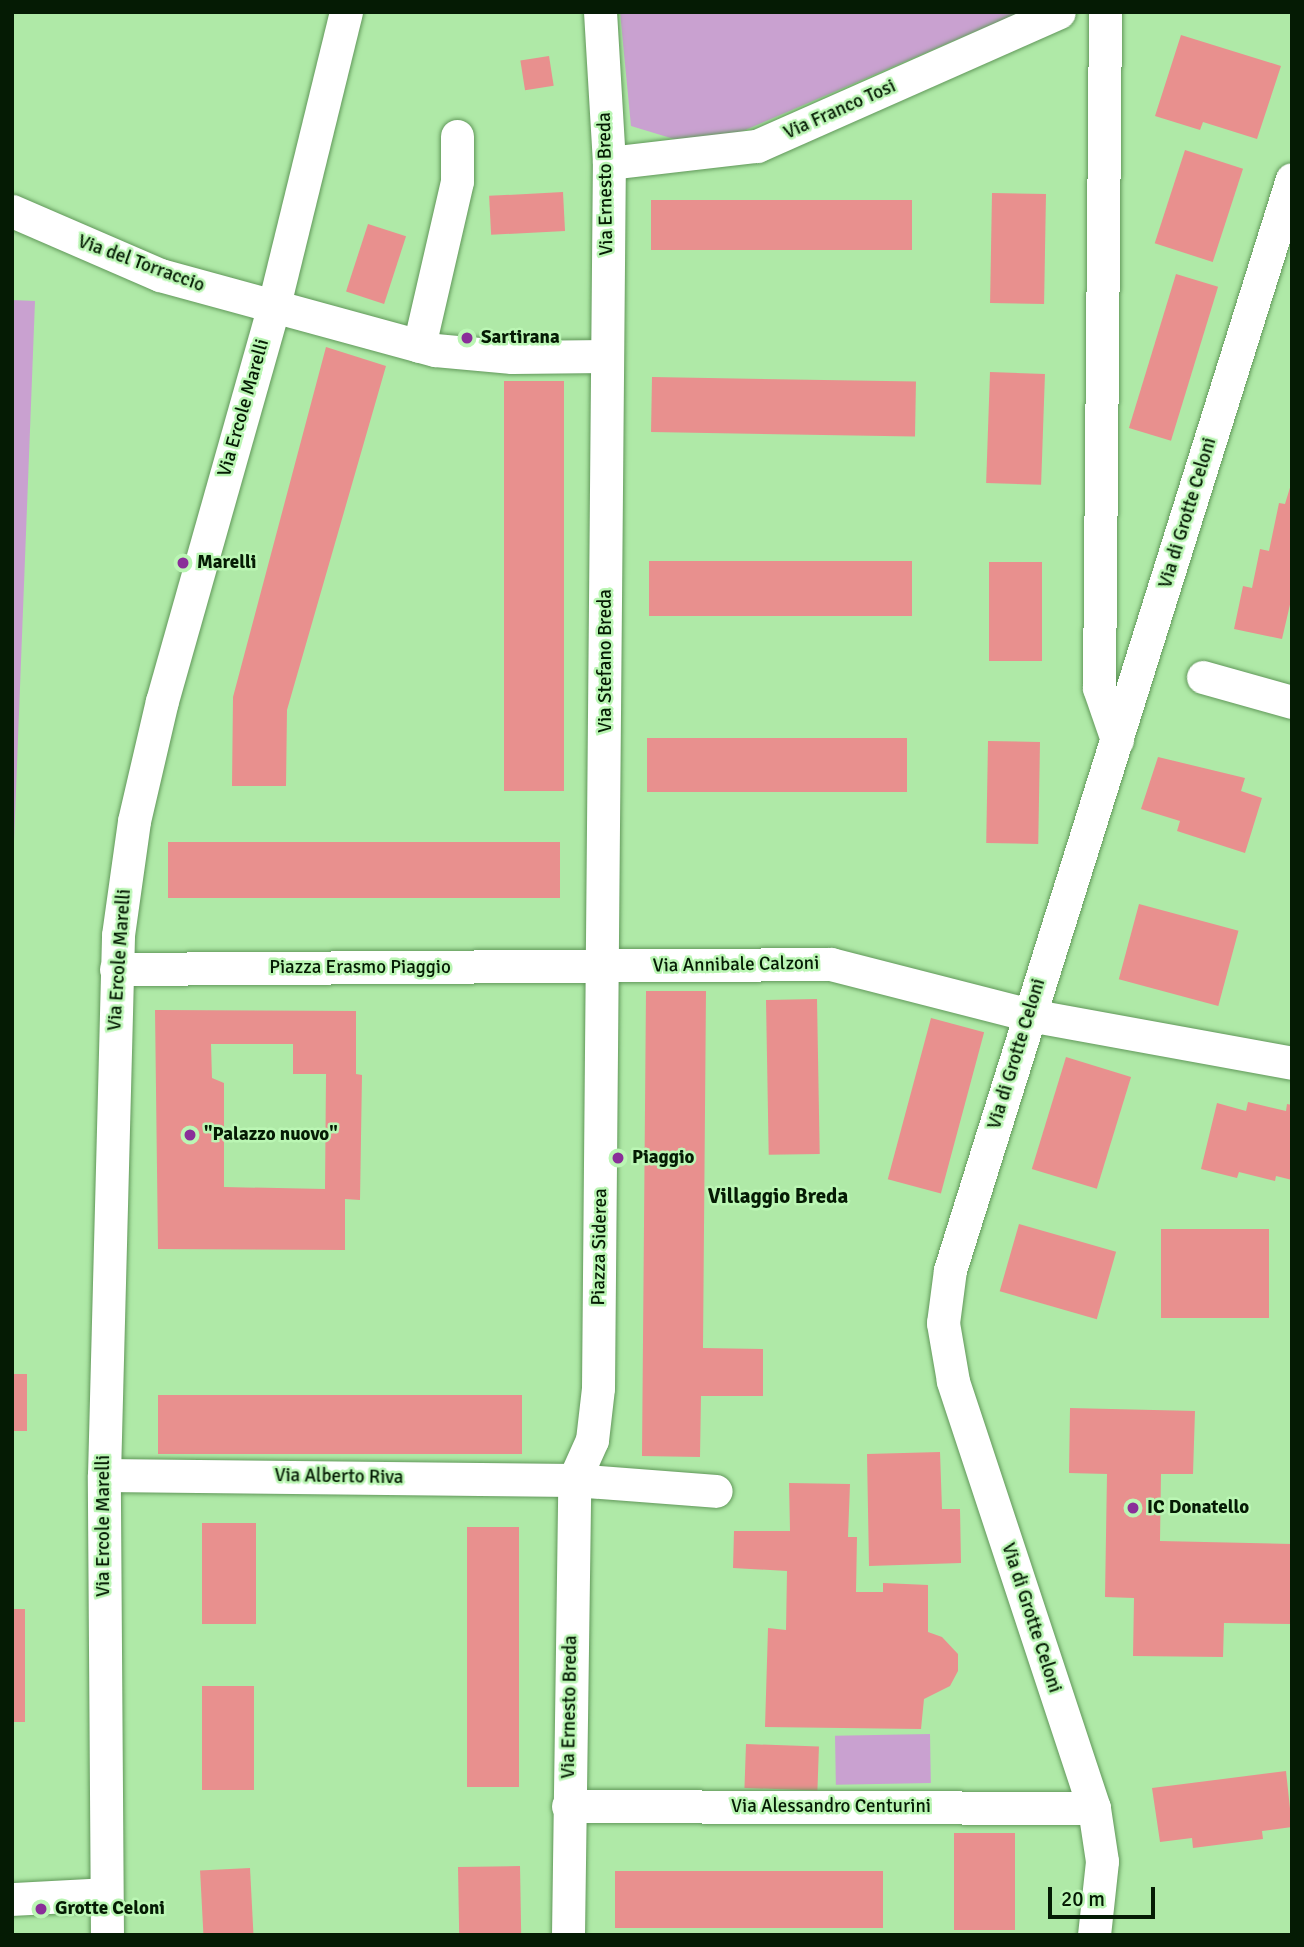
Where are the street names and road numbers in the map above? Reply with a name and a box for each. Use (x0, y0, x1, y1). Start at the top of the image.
street label: Via Franco Tosi (780, 75, 900, 145)
street label: Via Ernesto Breda (593, 112, 619, 256)
street label: Via del Torraccio (74, 230, 208, 298)
street label: Via Ercole Marelli (213, 337, 275, 479)
street label: Via di Grotte Celoni (1154, 435, 1222, 591)
street label: Via Stefano Breda (595, 589, 617, 733)
street label: Via Ercole Marelli (104, 888, 136, 1032)
street label: Via Annibale Calzoni (653, 952, 819, 978)
street label: Piazza Erasmo Piaggio (269, 957, 451, 979)
street label: Via di Grotte Celoni (983, 976, 1051, 1132)
street label: Piazza Siderea (588, 1188, 612, 1306)
street label: Via Ercole Marelli (93, 1455, 115, 1597)
street label: Via Alberto Riva (274, 1464, 404, 1490)
street label: Via di Grotte Celoni (996, 1540, 1066, 1696)
street label: Via Ernesto Breda (557, 1635, 583, 1779)
street label: Via Alessandro Centurini (731, 1796, 931, 1818)

